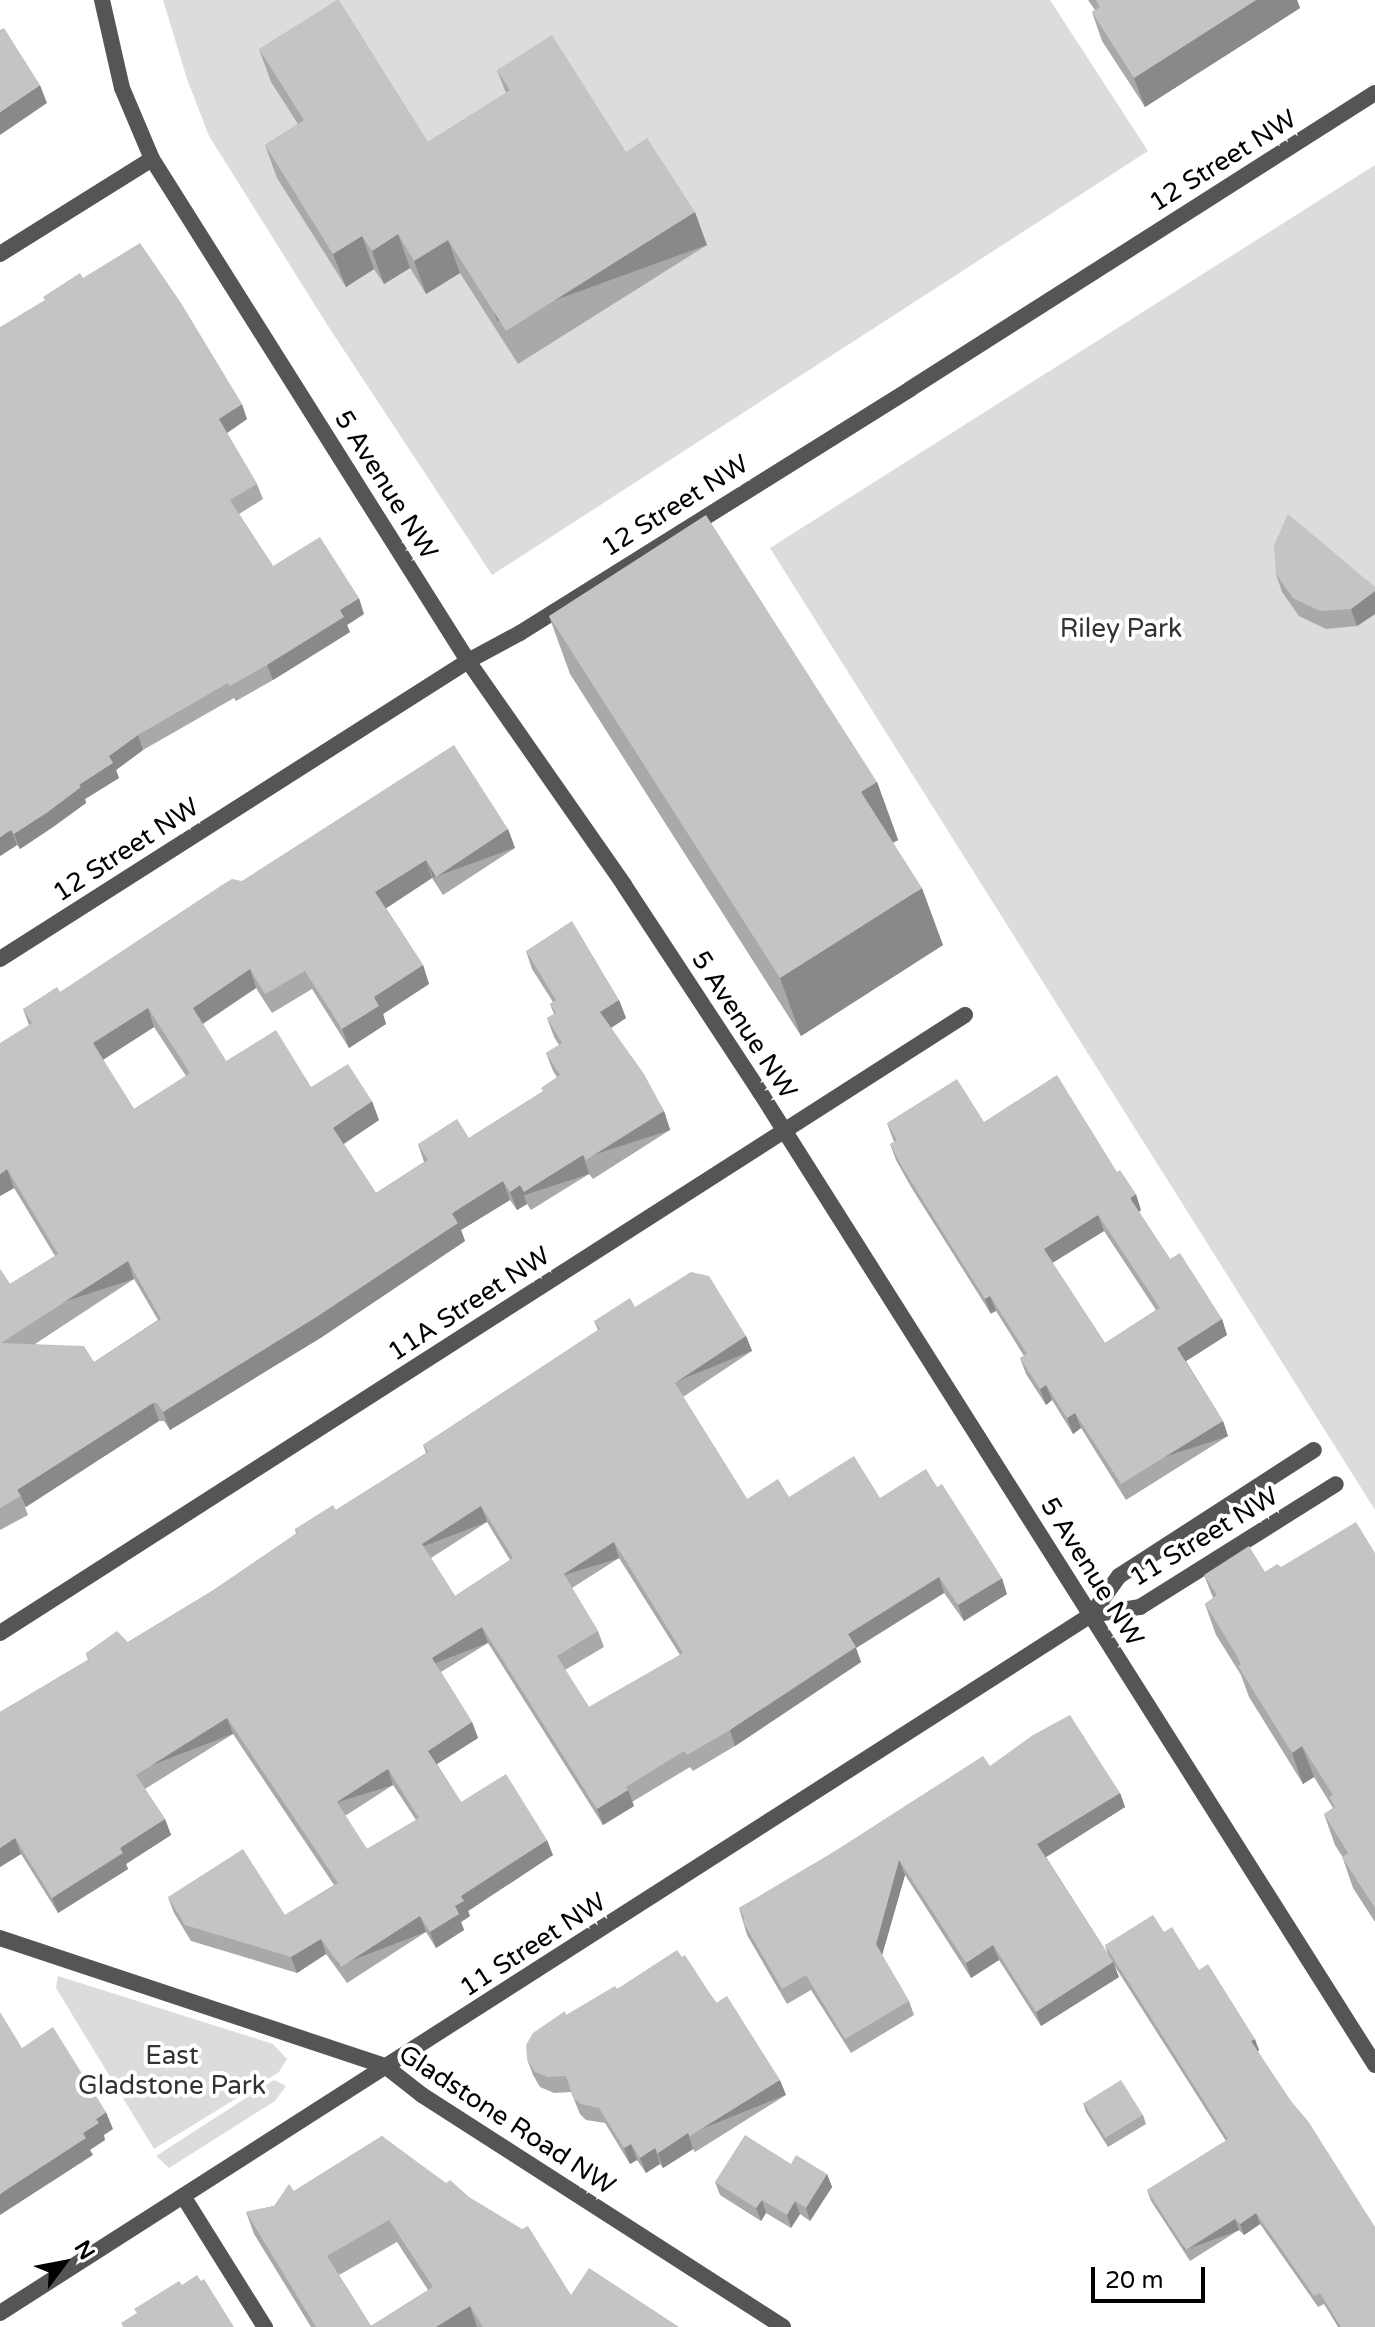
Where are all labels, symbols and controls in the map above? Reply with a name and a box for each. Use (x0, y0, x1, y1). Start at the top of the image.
street label: 12 Street NW (1144, 103, 1302, 219)
street label: 5 Avenue NW (328, 405, 444, 565)
street label: 12 Street NW (596, 448, 754, 564)
park label: Riley Park (1060, 613, 1182, 645)
street label: 12 Street NW (47, 791, 205, 909)
street label: 5 Avenue NW (685, 945, 803, 1105)
street label: 11A Street NW (382, 1240, 556, 1368)
street label: 11 Street NW (1124, 1480, 1284, 1594)
street label: 5 Avenue NW (1034, 1492, 1150, 1652)
street label: 11 Street NW (454, 1886, 612, 2004)
street label: Gladstone Road NW (393, 2038, 621, 2202)
park label: East Gladstone Park (78, 2040, 266, 2102)
north arrow (24, 2223, 104, 2303)
text: N (69, 2236, 100, 2265)
scale bar (1095, 2251, 1209, 2301)
text: 20 m (1105, 2266, 1163, 2295)

